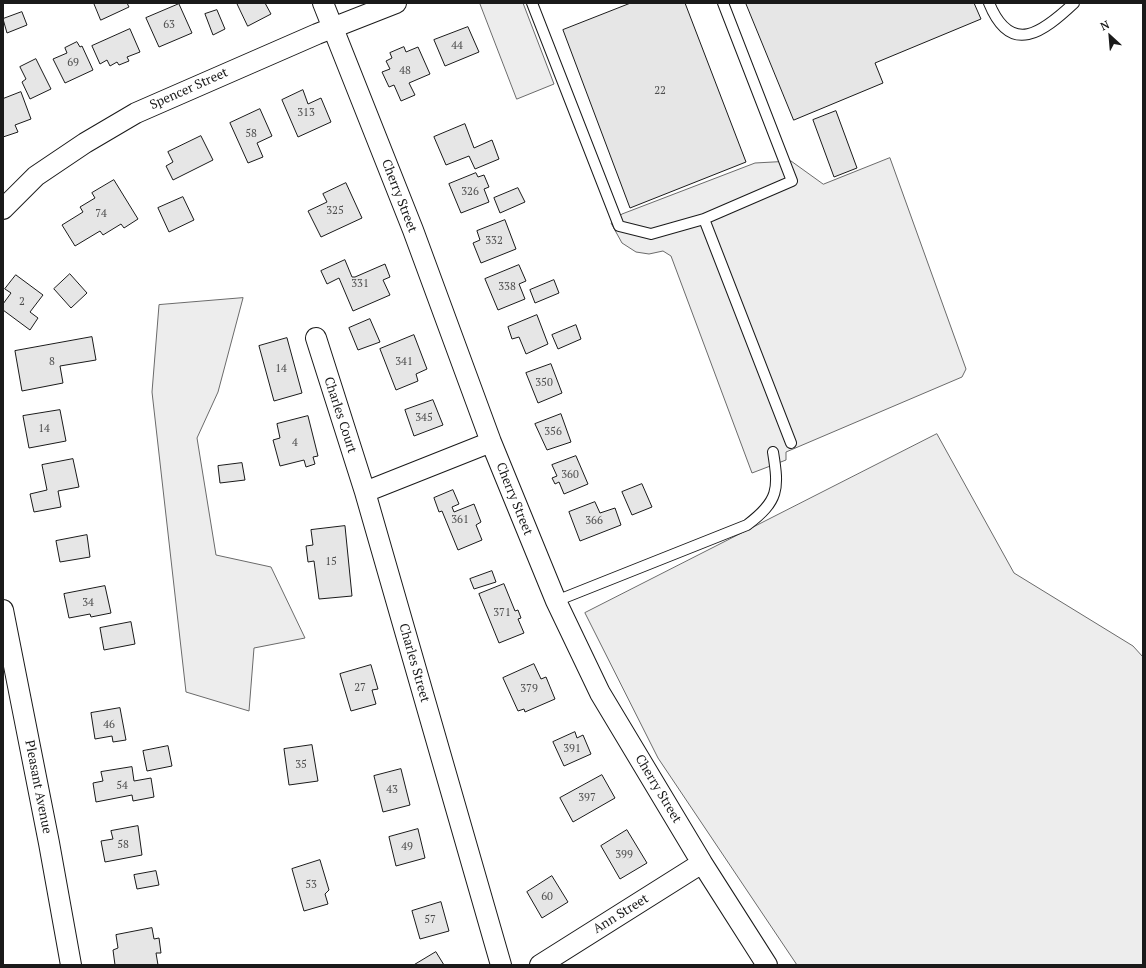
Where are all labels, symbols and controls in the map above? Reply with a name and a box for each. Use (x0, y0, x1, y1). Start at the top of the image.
north arrow (1090, 16, 1130, 56)
text: N (1098, 17, 1112, 33)
house number: 63 (163, 18, 175, 32)
house number: 44 (451, 39, 463, 53)
house number: 69 (67, 56, 79, 70)
house number: 48 (399, 64, 411, 78)
street label: Spencer Street (148, 65, 230, 113)
house number: 22 (654, 84, 666, 98)
house number: 313 (297, 106, 315, 120)
house number: 58 (245, 127, 257, 141)
street label: Cherry Street (378, 157, 420, 235)
house number: 326 (461, 185, 479, 199)
house number: 325 (326, 204, 344, 218)
house number: 74 (95, 207, 107, 221)
house number: 332 (485, 234, 503, 248)
house number: 331 (351, 277, 369, 291)
house number: 338 (498, 280, 516, 294)
house number: 2 (19, 295, 25, 309)
house number: 8 (49, 355, 55, 369)
house number: 341 (395, 355, 413, 369)
house number: 14 (275, 362, 287, 376)
street label: Charles Court (320, 375, 360, 455)
house number: 350 (535, 376, 553, 390)
house number: 345 (415, 411, 433, 425)
house number: 14 (38, 422, 50, 436)
house number: 356 (544, 425, 562, 439)
house number: 4 (292, 436, 298, 450)
street label: Cherry Street (492, 460, 536, 538)
house number: 360 (561, 468, 579, 482)
house number: 361 (451, 513, 469, 527)
house number: 366 (585, 514, 603, 528)
house number: 15 (325, 555, 337, 569)
house number: 34 (82, 596, 94, 610)
house number: 371 (493, 606, 511, 620)
street label: Charles Street (395, 622, 433, 704)
house number: 27 (354, 681, 366, 695)
house number: 379 (520, 682, 538, 696)
house number: 46 (103, 718, 115, 732)
street label: Pleasant Avenue (21, 739, 55, 835)
house number: 391 (563, 742, 581, 756)
street label: Cherry Street (631, 752, 685, 826)
house number: 35 (295, 758, 307, 772)
house number: 54 (116, 779, 128, 793)
house number: 43 (386, 783, 398, 797)
house number: 397 (578, 791, 596, 805)
house number: 58 (117, 838, 129, 852)
house number: 49 (401, 840, 413, 854)
house number: 399 (615, 848, 633, 862)
house number: 53 (305, 878, 317, 892)
house number: 60 (541, 890, 553, 904)
street label: Ann Street (591, 891, 651, 937)
house number: 57 (424, 913, 436, 927)

